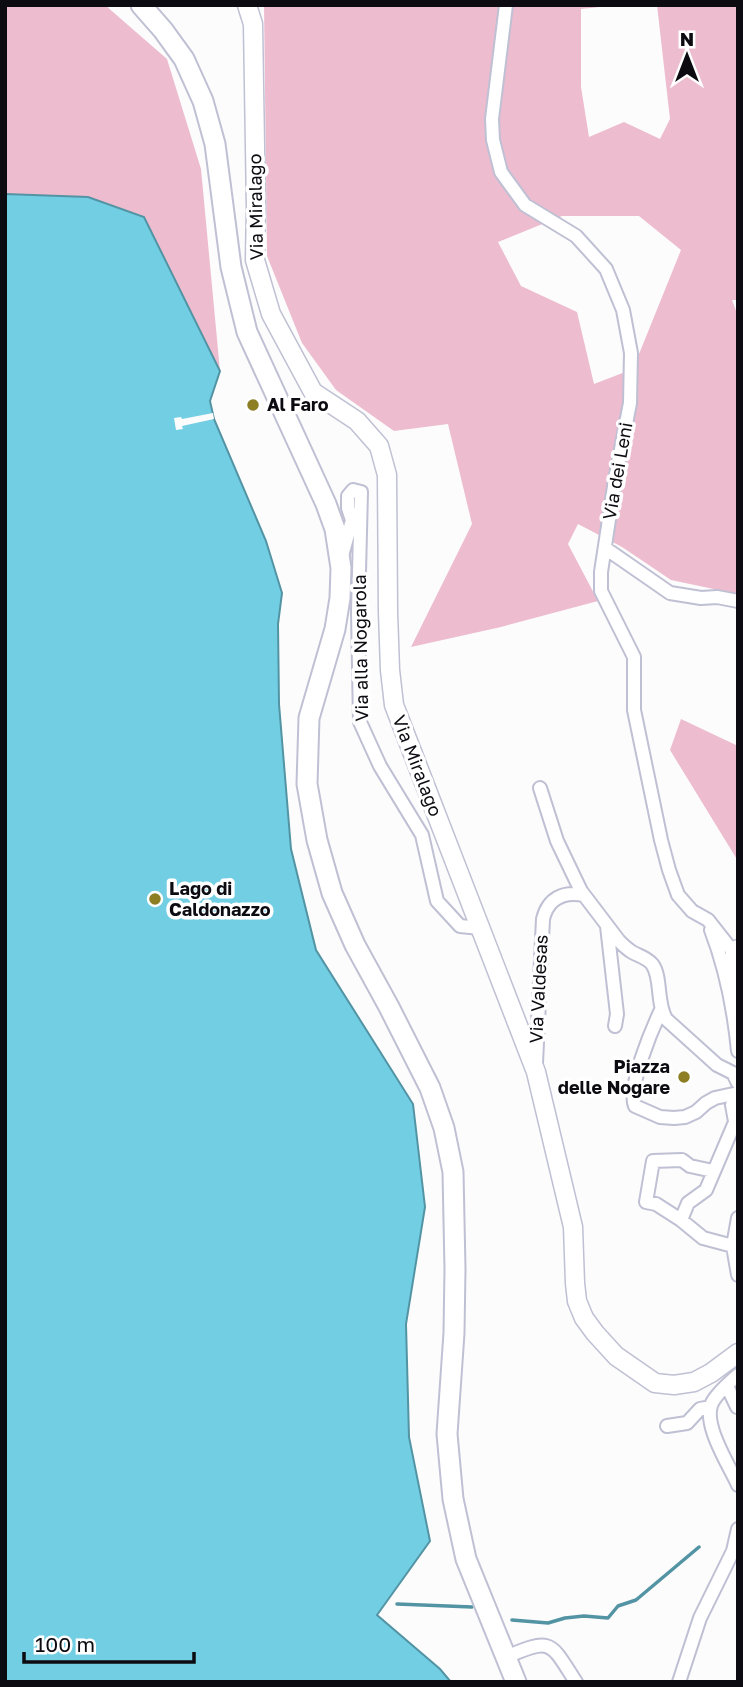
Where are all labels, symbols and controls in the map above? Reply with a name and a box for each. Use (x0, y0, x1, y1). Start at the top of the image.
north arrow (652, 21, 722, 91)
text: N (680, 27, 694, 50)
street label: Via Miralago (243, 153, 267, 261)
place label: Al Faro (267, 393, 329, 415)
marker: Al Faro (245, 397, 261, 413)
street label: Via dei Leni (598, 420, 636, 521)
street label: Via alla Nogarola (348, 574, 372, 722)
street label: Via Miralago (389, 712, 447, 819)
place label: Lago di Caldonazzo (169, 877, 271, 920)
marker: Lago di Caldonazzo (147, 891, 163, 907)
street label: Via Valdesas (524, 934, 552, 1044)
place label: Piazza delle Nogare (558, 1055, 670, 1098)
marker: Piazza delle Nogare (676, 1069, 692, 1085)
scale bar (24, 1620, 194, 1664)
text: 100 m (35, 1631, 95, 1657)

